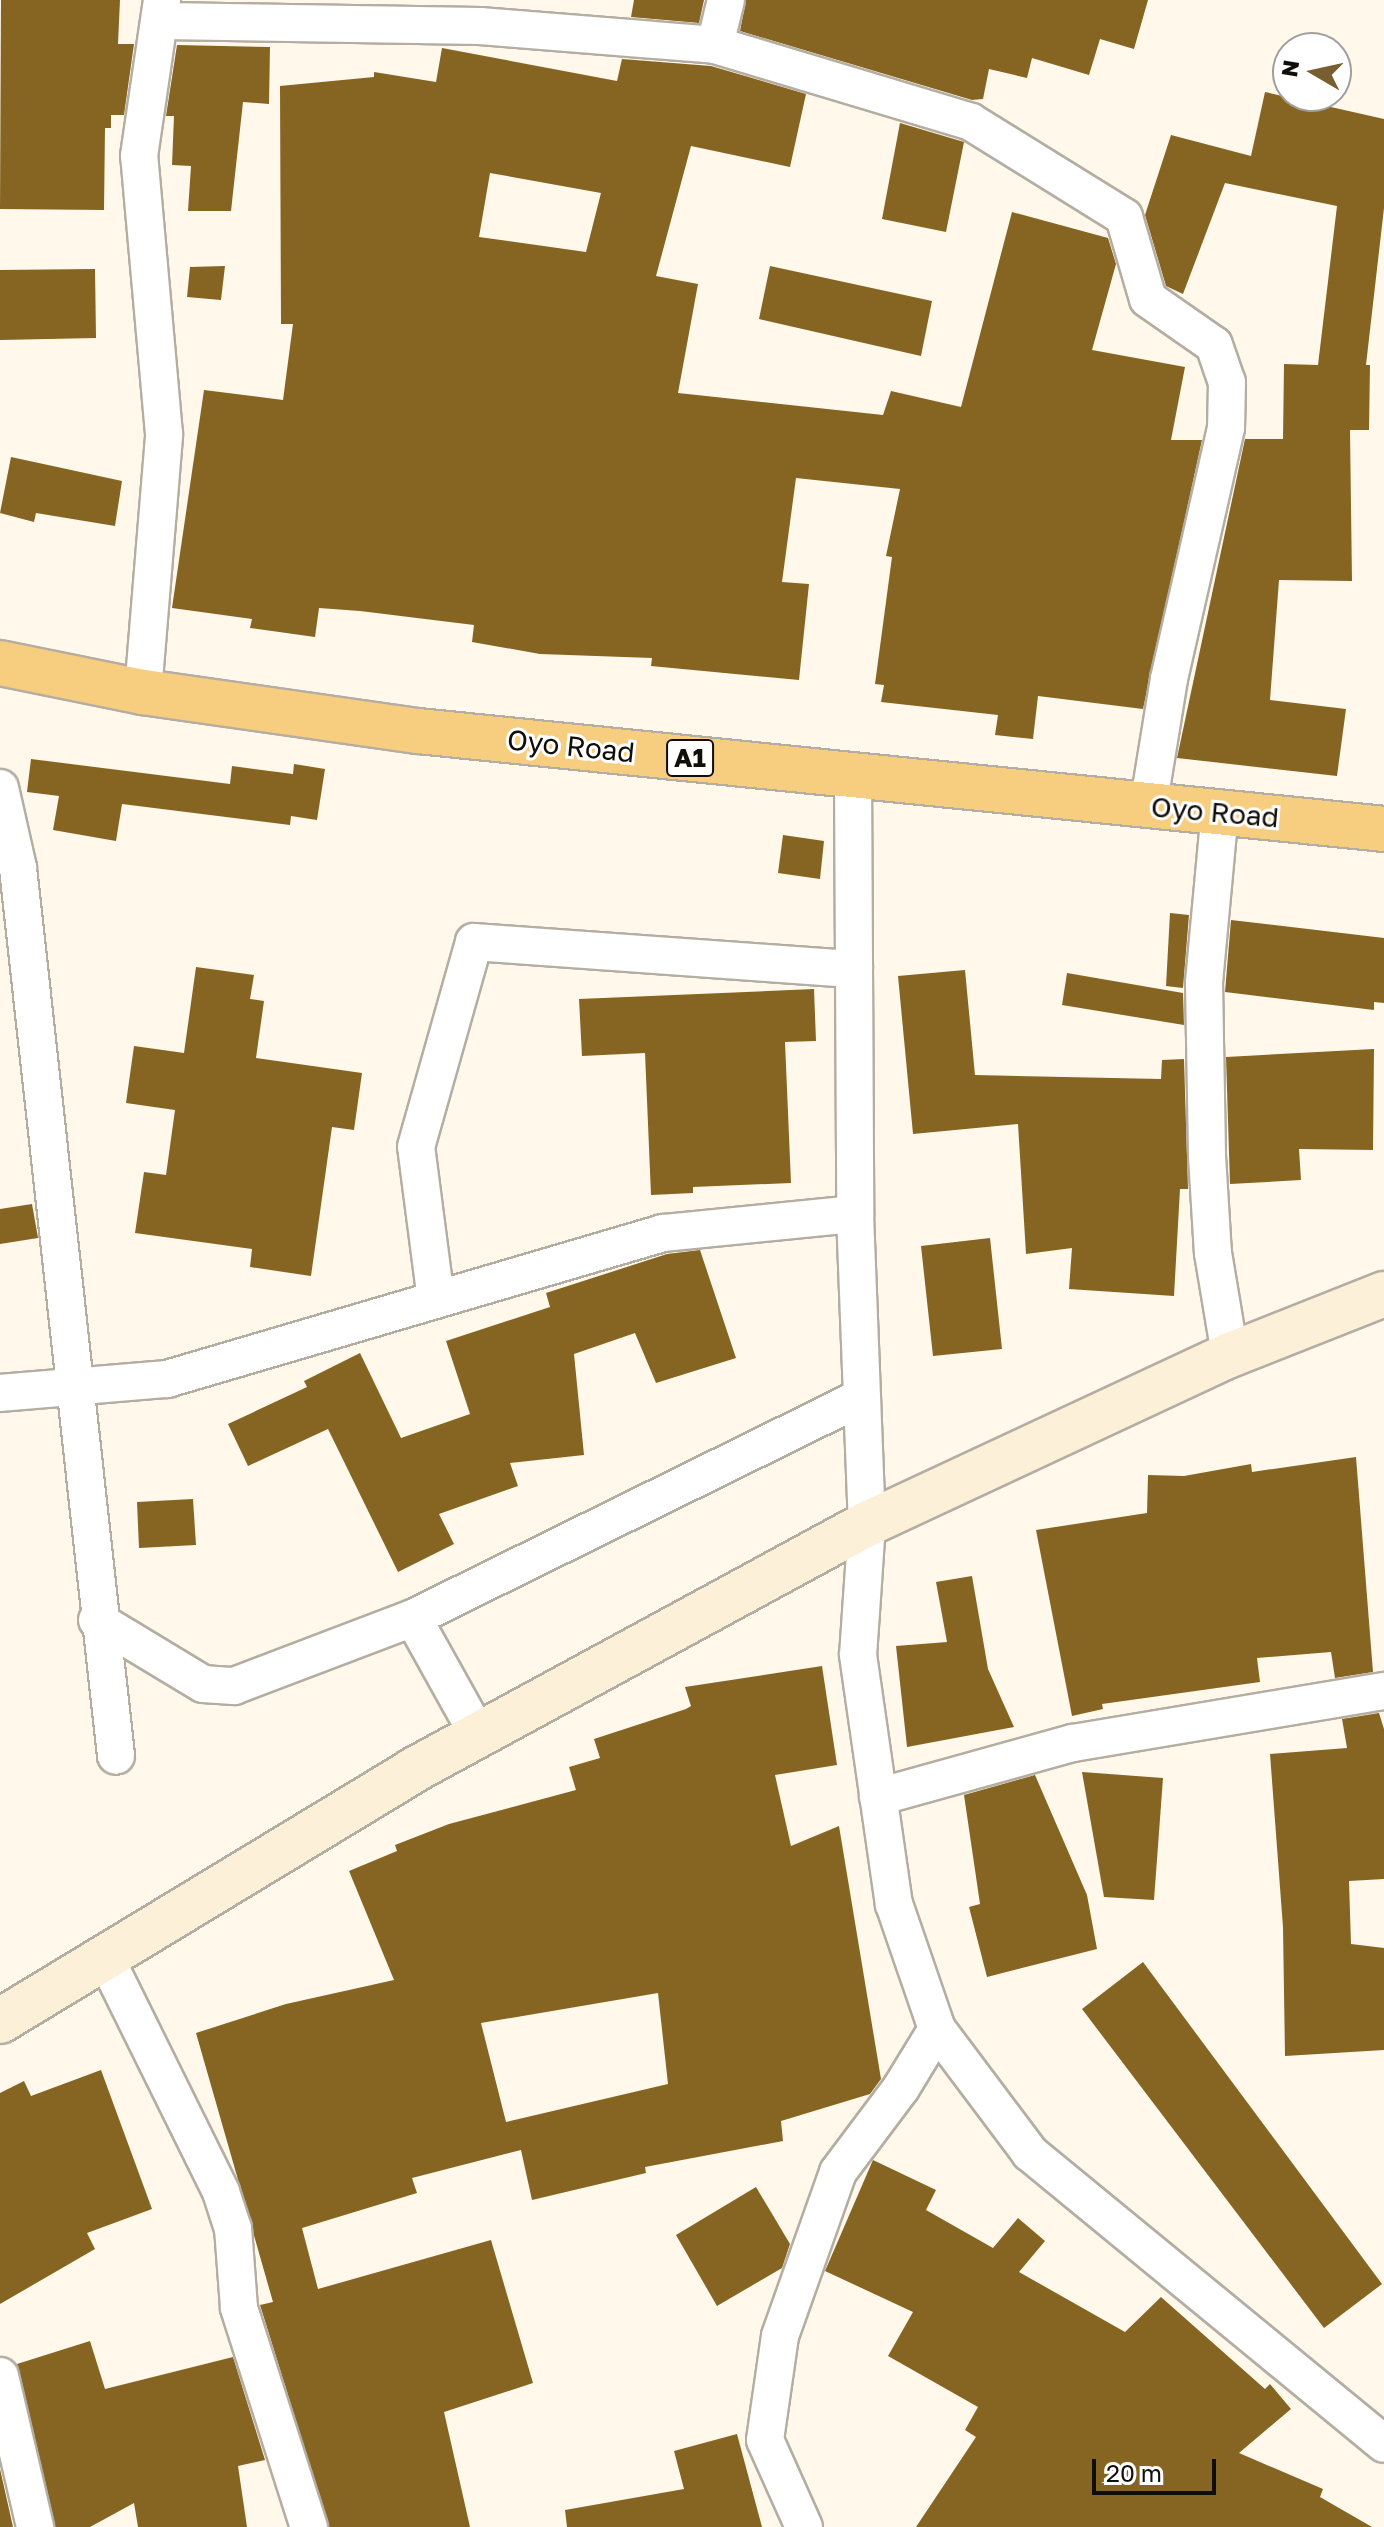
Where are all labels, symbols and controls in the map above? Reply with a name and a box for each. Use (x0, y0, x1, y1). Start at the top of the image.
north arrow (1272, 32, 1352, 112)
text: N (1275, 58, 1304, 79)
street label: Oyo Road (505, 723, 637, 769)
road number: A1 (666, 736, 714, 780)
street label: Oyo Road (1150, 790, 1280, 834)
scale bar (1096, 2443, 1220, 2493)
text: 20 m (1106, 2458, 1162, 2487)

